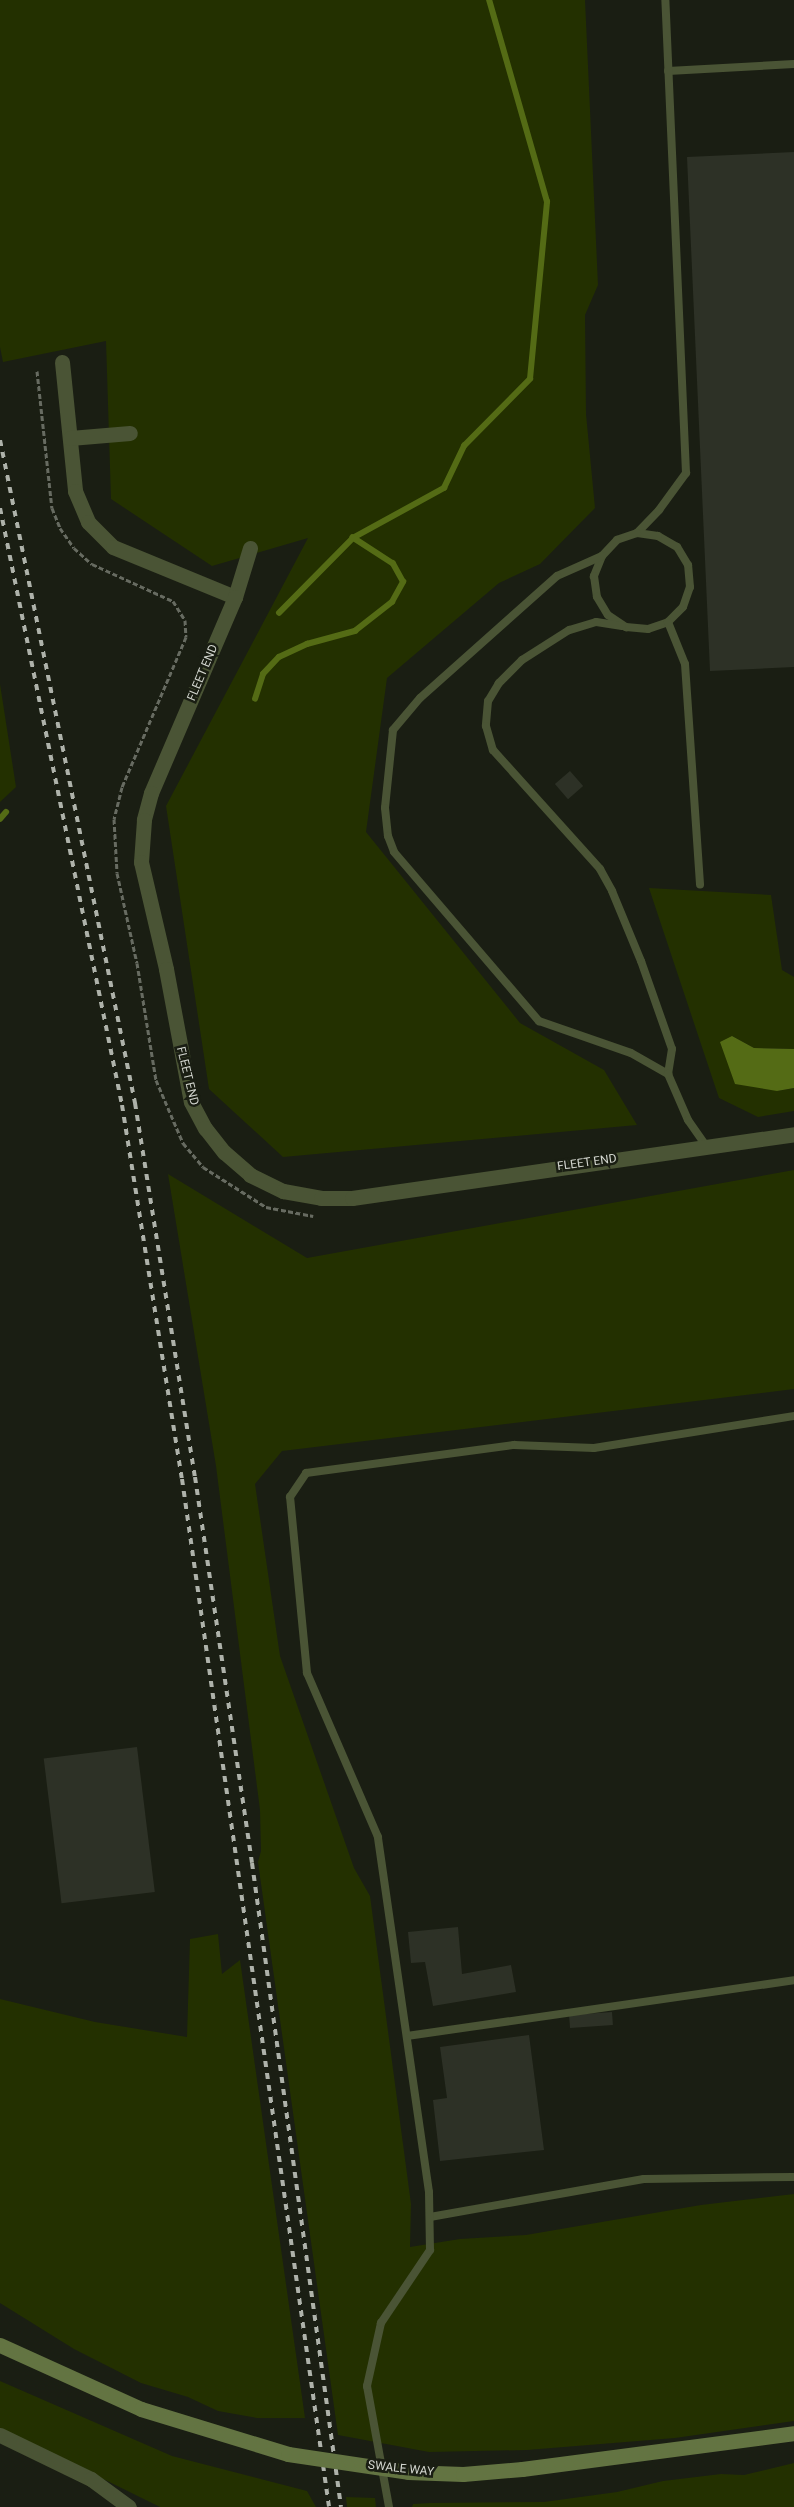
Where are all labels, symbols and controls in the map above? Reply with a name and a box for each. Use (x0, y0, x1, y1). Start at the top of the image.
street label: FLEET END (185, 642, 221, 704)
street label: FLEET END (173, 1045, 201, 1107)
street label: FLEET END (556, 1152, 618, 1174)
street label: SWALE WAY (367, 2458, 435, 2480)

